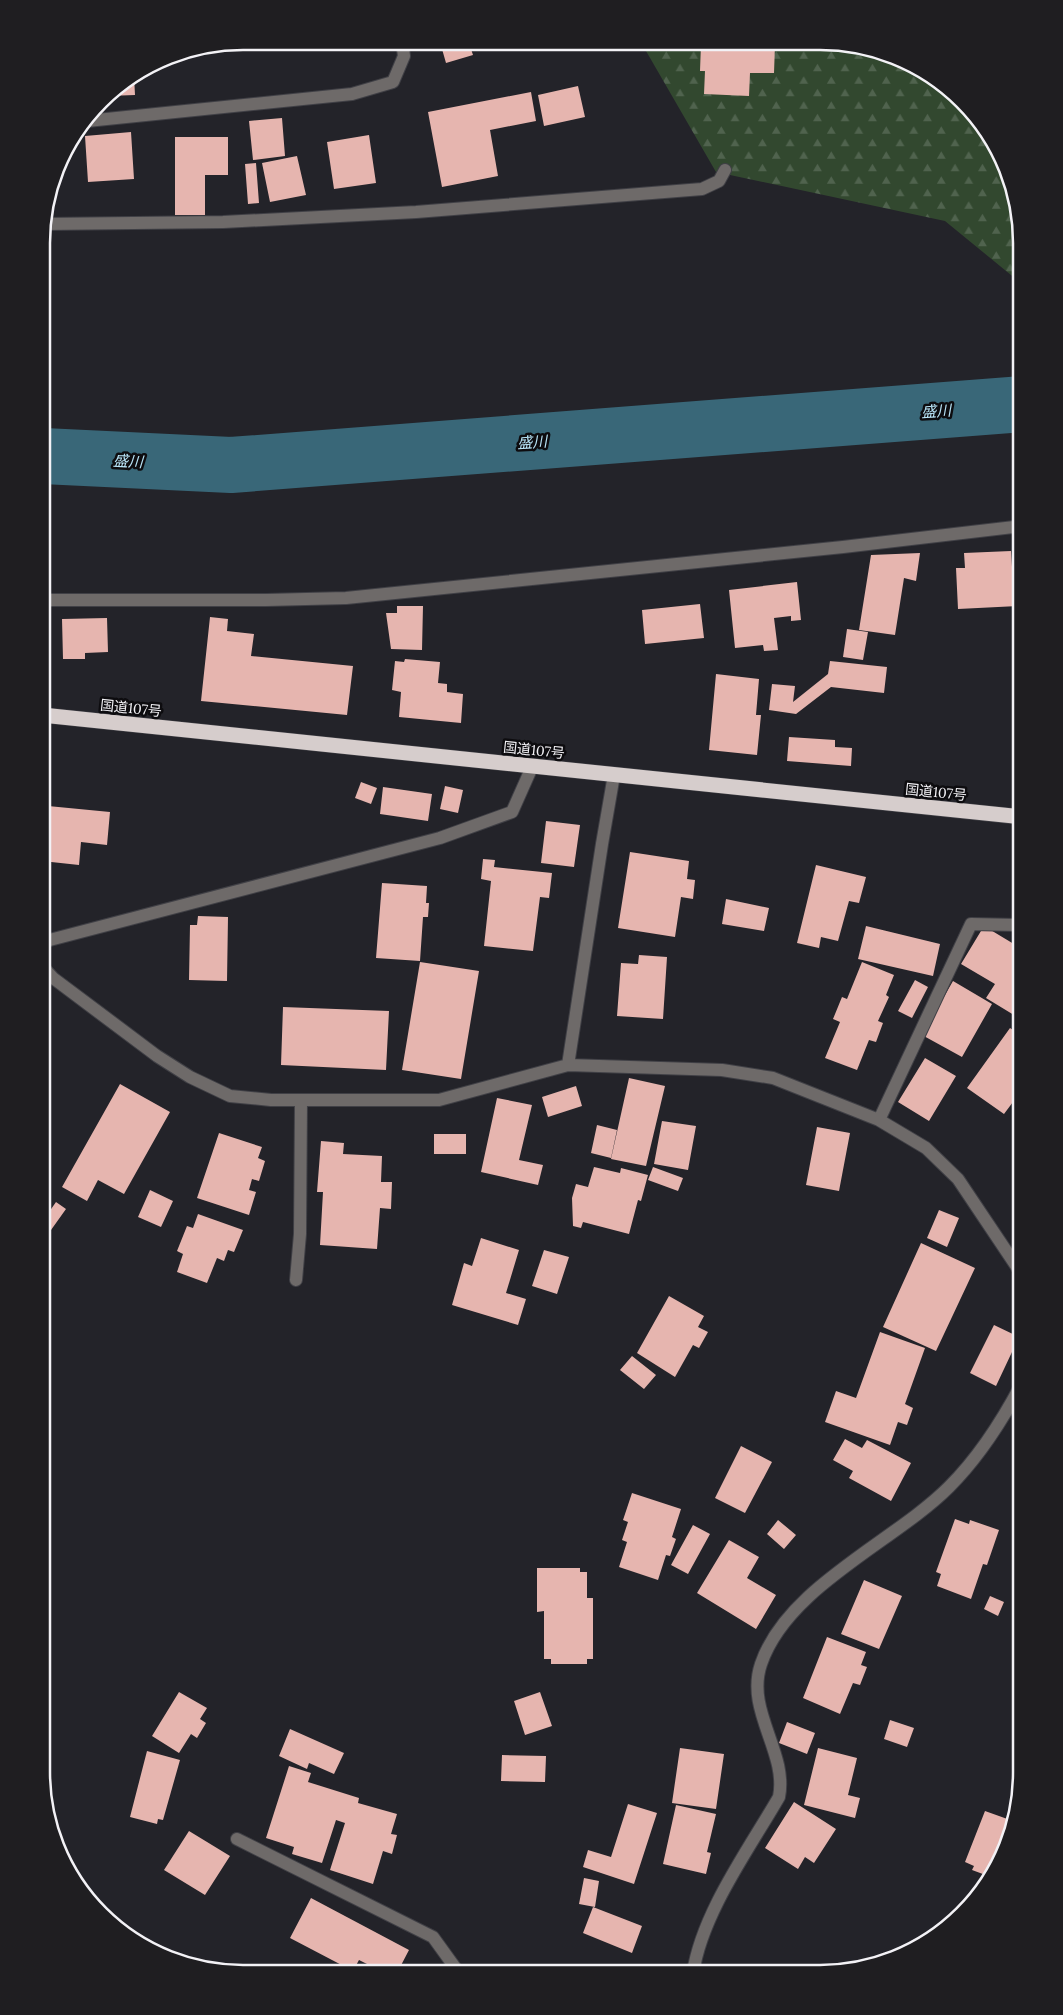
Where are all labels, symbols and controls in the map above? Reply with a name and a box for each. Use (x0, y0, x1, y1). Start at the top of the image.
water label: 盛川 (920, 400, 954, 422)
water label: 盛川 (516, 431, 550, 453)
water label: 盛川 (113, 451, 145, 471)
street label: 国道107号 (99, 696, 163, 720)
street label: 国道107号 (502, 738, 566, 762)
street label: 国道107号 (904, 780, 968, 804)

